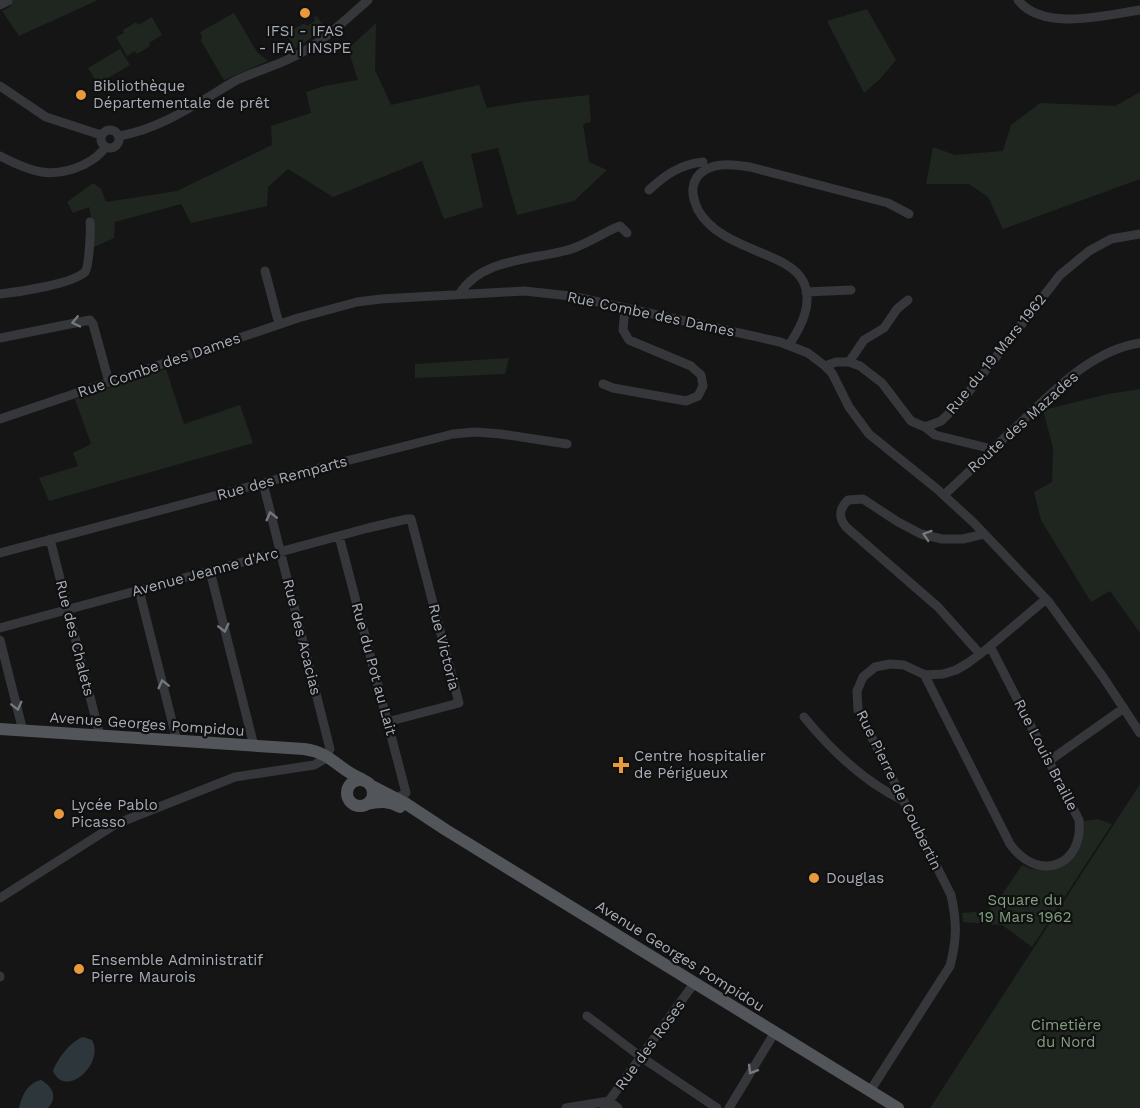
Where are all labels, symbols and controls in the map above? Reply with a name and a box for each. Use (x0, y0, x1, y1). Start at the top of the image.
marker: IFSI - IFAS - IFA | INSPE (298, 6, 312, 20)
place label: IFSI - IFAS - IFA | INSPE (259, 22, 351, 57)
place label: Bibliothèque Départementale de prêt (93, 77, 270, 112)
marker: Bibliothèque Départementale de prêt (74, 88, 88, 102)
street label: Rue Combe des Dames (566, 287, 737, 341)
street label: Rue du 19 Mars 1962 (942, 290, 1050, 418)
one-way arrow (71, 315, 81, 328)
street label: Rue Combe des Dames (75, 329, 243, 401)
street label: Route des Mazades (964, 367, 1082, 476)
street label: Rue des Remparts (215, 452, 349, 504)
one-way arrow (266, 511, 279, 521)
one-way arrow (922, 530, 933, 542)
street label: Avenue Jeanne d'Arc (130, 544, 280, 600)
street label: Rue des Acacias (279, 577, 325, 697)
street label: Rue des Chalets (52, 578, 98, 698)
street label: Rue du Pot au Lait (348, 601, 401, 738)
street label: Rue Victoria (425, 602, 464, 693)
one-way arrow (217, 622, 230, 632)
one-way arrow (157, 679, 170, 689)
street label: Rue Louis Braille (1010, 696, 1082, 814)
one-way arrow (9, 701, 22, 711)
street label: Rue Pierre de Coubertin (852, 707, 946, 873)
street label: Avenue Georges Pompidou (49, 708, 245, 740)
place label: Centre hospitalier de Périgueux (634, 747, 766, 782)
marker: Centre hospitalier de Périgueux (612, 756, 630, 774)
place label: Lycée Pablo Picasso (71, 796, 158, 831)
marker: Lycée Pablo Picasso (52, 807, 66, 821)
place label: Douglas (826, 869, 884, 887)
marker: Douglas (807, 871, 821, 885)
park label: Square du 19 Mars 1962 (979, 891, 1071, 926)
street label: Avenue Georges Pompidou (592, 897, 768, 1015)
place label: Ensemble Administratif Pierre Maurois (91, 951, 263, 986)
marker: Ensemble Administratif Pierre Maurois (72, 962, 86, 976)
street label: Rue des Roses (611, 996, 689, 1094)
park label: Cimetière du Nord (1031, 1016, 1101, 1051)
one-way arrow (747, 1064, 759, 1074)

